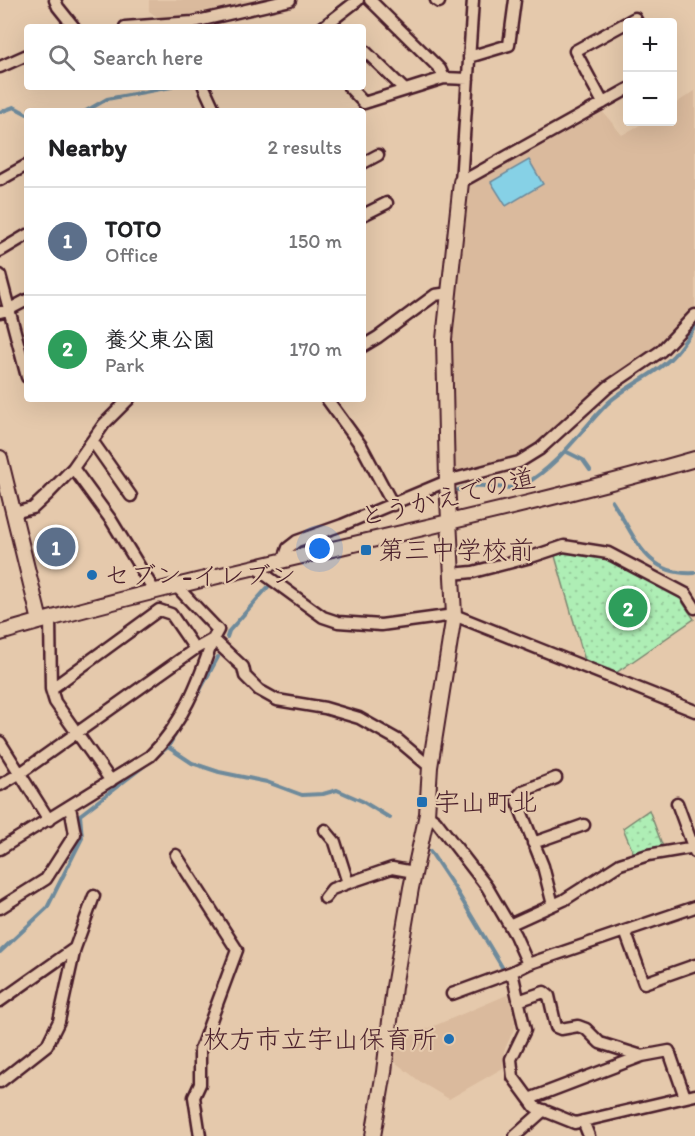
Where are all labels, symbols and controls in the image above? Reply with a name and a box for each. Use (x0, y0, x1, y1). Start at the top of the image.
map controls (623, 18, 677, 126)
button: + (623, 18, 677, 72)
search box (24, 24, 366, 90)
icon: search (45, 41, 78, 74)
text: Search here (93, 44, 203, 71)
button: − (623, 72, 677, 126)
text: Nearby (48, 131, 127, 163)
text: 2 results (268, 135, 342, 159)
text: TOTO (105, 216, 161, 243)
text: 1 (63, 229, 72, 253)
text: 150 m (289, 229, 342, 253)
text: Office (105, 243, 158, 267)
text: 養父東公園 (105, 326, 215, 353)
text: 2 (62, 337, 73, 361)
text: 170 m (289, 337, 342, 361)
text: Park (105, 353, 144, 377)
street label: とうかえでの道 (356, 461, 538, 533)
pin: 1 (36, 524, 76, 570)
your location (305, 534, 334, 563)
place label: 第三中学校前 (378, 534, 534, 566)
marker: 第三中学校前 (359, 543, 373, 557)
place label: セブン-イレブン (104, 559, 296, 591)
marker: セブン-イレブン (85, 568, 99, 582)
pin: 2 (608, 586, 648, 630)
place label: 宇山町北 (434, 786, 538, 818)
marker: 宇山町北 (415, 795, 429, 809)
place label: 枚方市立宇山保育所 (203, 1023, 437, 1055)
marker: 枚方市立宇山保育所 (442, 1032, 456, 1046)

